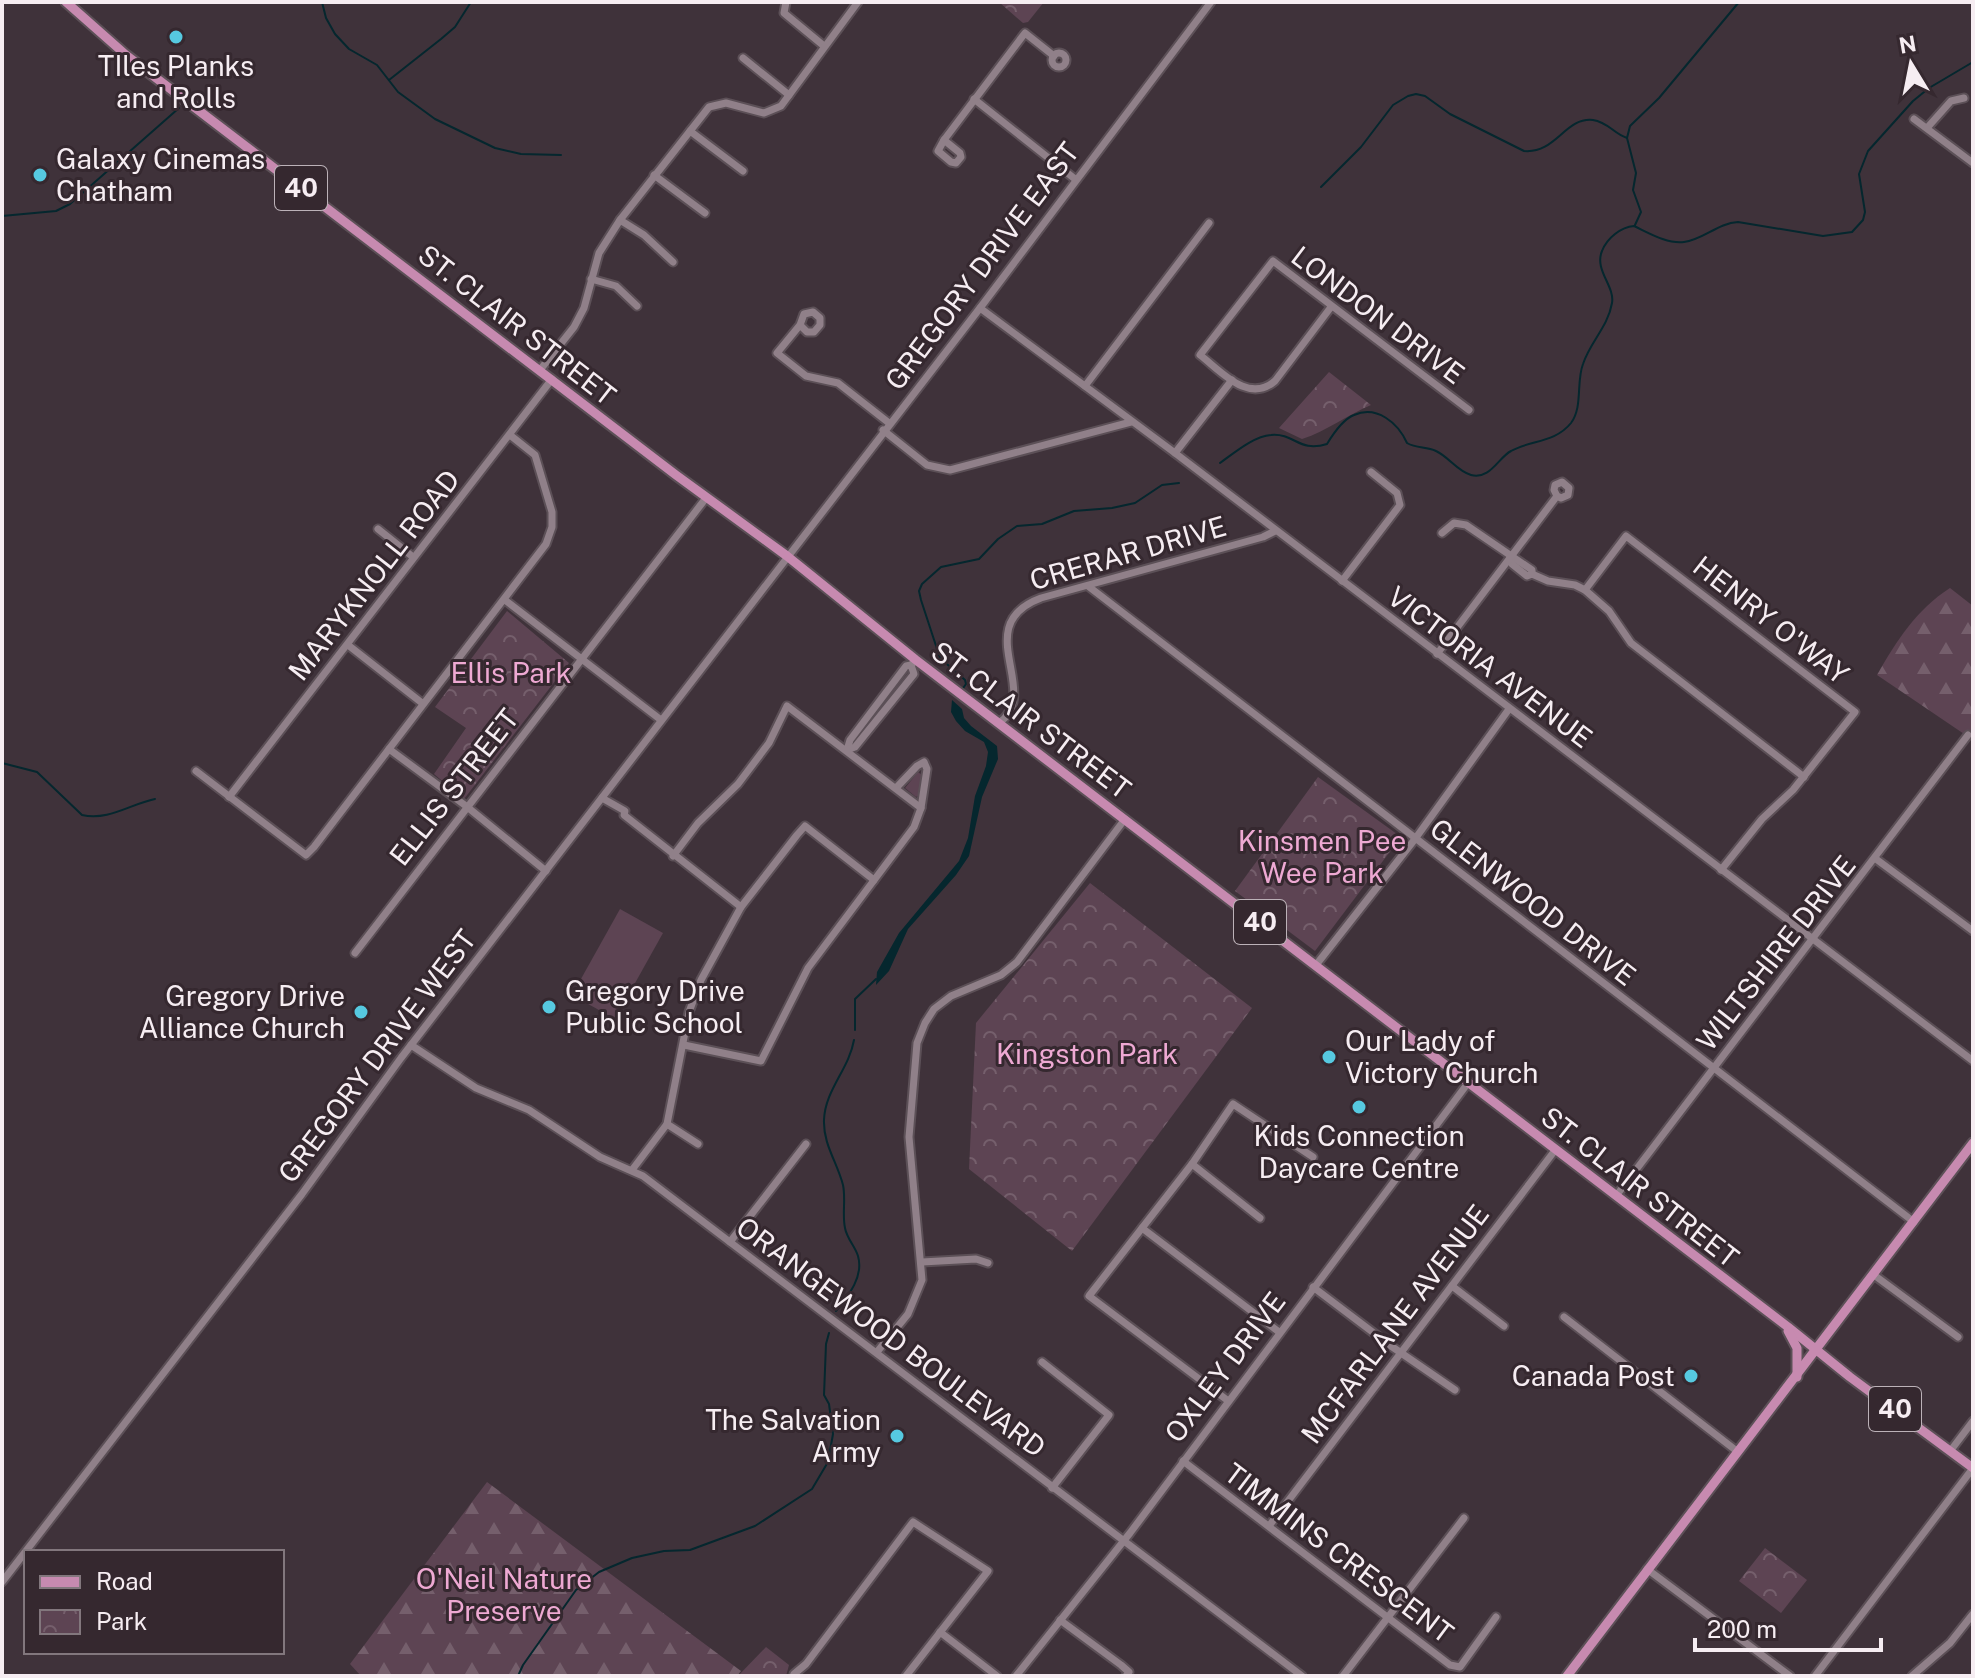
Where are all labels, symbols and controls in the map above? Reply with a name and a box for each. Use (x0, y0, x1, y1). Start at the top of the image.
north arrow (1871, 24, 1951, 104)
marker: TIles Planks and Rolls (167, 28, 185, 46)
text: N (1897, 30, 1918, 59)
place label: TIles Planks and Rolls (98, 49, 254, 114)
street label: GREGORY DRIVE EAST (878, 136, 1085, 396)
place label: Galaxy Cinemas Chatham (56, 142, 265, 207)
marker: Galaxy Cinemas Chatham (31, 166, 49, 184)
road number: 40 (275, 166, 327, 210)
street label: ST. CLAIR STREET (412, 237, 622, 412)
street label: LONDON DRIVE (1285, 239, 1471, 390)
street label: MARYKNOLL ROAD (281, 463, 466, 686)
street label: CRERAR DRIVE (1026, 509, 1230, 596)
street label: HENRY O'WAY (1687, 549, 1856, 690)
street label: VICTORIA AVENUE (1382, 579, 1599, 754)
street label: ST. CLAIR STREET (925, 634, 1138, 805)
park label: Ellis Park (451, 656, 571, 689)
street label: ELLIS STREET (382, 702, 525, 871)
street label: GLENWOOD DRIVE (1424, 811, 1643, 992)
park label: Kinsmen Pee Wee Park (1238, 824, 1406, 889)
street label: WILTSHIRE DRIVE (1689, 849, 1862, 1057)
road number: 40 (1234, 900, 1286, 944)
street label: GREGORY DRIVE WEST (271, 923, 482, 1189)
place label: Gregory Drive Public School (565, 974, 745, 1039)
place label: Gregory Drive Alliance Church (139, 979, 345, 1044)
marker: Gregory Drive Public School (540, 998, 558, 1016)
marker: Gregory Drive Alliance Church (352, 1003, 370, 1021)
place label: Our Lady of Victory Church (1345, 1024, 1538, 1089)
park label: Kingston Park (996, 1037, 1178, 1070)
marker: Our Lady of Victory Church (1320, 1048, 1338, 1066)
marker: Kids Connection Daycare Centre (1350, 1098, 1368, 1116)
street label: ST. CLAIR STREET (1535, 1099, 1745, 1274)
place label: Kids Connection Daycare Centre (1253, 1119, 1465, 1184)
street label: MCFARLANE AVENUE (1294, 1198, 1495, 1450)
street label: ORANGEWOOD BOULEVARD (730, 1210, 1052, 1464)
street label: OXLEY DRIVE (1157, 1285, 1292, 1448)
place label: Canada Post (1512, 1359, 1675, 1392)
marker: Canada Post (1682, 1367, 1700, 1385)
road number: 40 (1869, 1387, 1921, 1431)
place label: The Salvation Army (705, 1403, 881, 1468)
marker: The Salvation Army (888, 1427, 906, 1445)
street label: TIMMINS CRESCENT (1219, 1456, 1460, 1649)
legend (24, 1550, 284, 1654)
park label: O'Neil Nature Preserve (416, 1562, 592, 1627)
text: Road (96, 1567, 153, 1595)
scale bar (1695, 1602, 1881, 1652)
text: Park (96, 1607, 147, 1635)
text: 200 m (1707, 1615, 1777, 1643)

